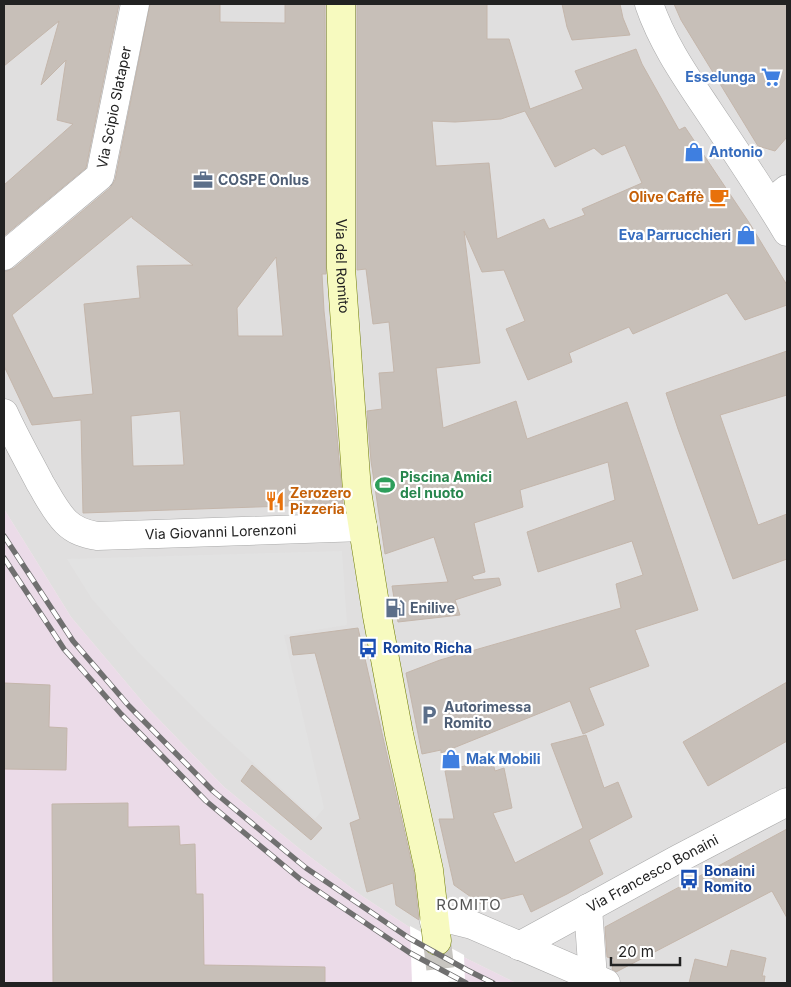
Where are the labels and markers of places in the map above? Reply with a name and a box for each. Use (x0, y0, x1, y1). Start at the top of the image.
supermarket icon: Esselunga (760, 66, 782, 88)
place label: Esselunga (685, 68, 756, 85)
shop icon: Antonio (683, 141, 705, 163)
place label: Antonio (709, 143, 763, 160)
office icon: COSPE Onlus (192, 169, 214, 191)
place label: COSPE Onlus (218, 171, 309, 188)
cafe icon: Olive Caffè (708, 186, 730, 208)
place label: Olive Caffè (629, 188, 704, 205)
shop icon: Eva Parrucchieri (735, 224, 757, 246)
place label: Eva Parrucchieri (619, 226, 731, 243)
place label: Piscina Amici del nuoto (400, 468, 492, 501)
sports icon: Piscina Amici del nuoto (374, 474, 396, 496)
place label: Zerozero Pizzeria (290, 484, 352, 517)
restaurant icon: Zerozero Pizzeria (264, 490, 286, 512)
fuel station icon: Enilive (384, 597, 406, 619)
place label: Enilive (410, 599, 455, 616)
bus stop icon: Romito Richa (357, 637, 379, 659)
place label: Romito Richa (383, 639, 472, 656)
place label: Autorimessa Romito (444, 698, 531, 731)
parking icon: Autorimessa Romito (418, 704, 440, 726)
shop icon: Mak Mobili (440, 748, 462, 770)
place label: Mak Mobili (466, 750, 541, 767)
place label: Bonaini Romito (704, 862, 755, 895)
bus stop icon: Bonaini Romito (678, 868, 700, 890)

